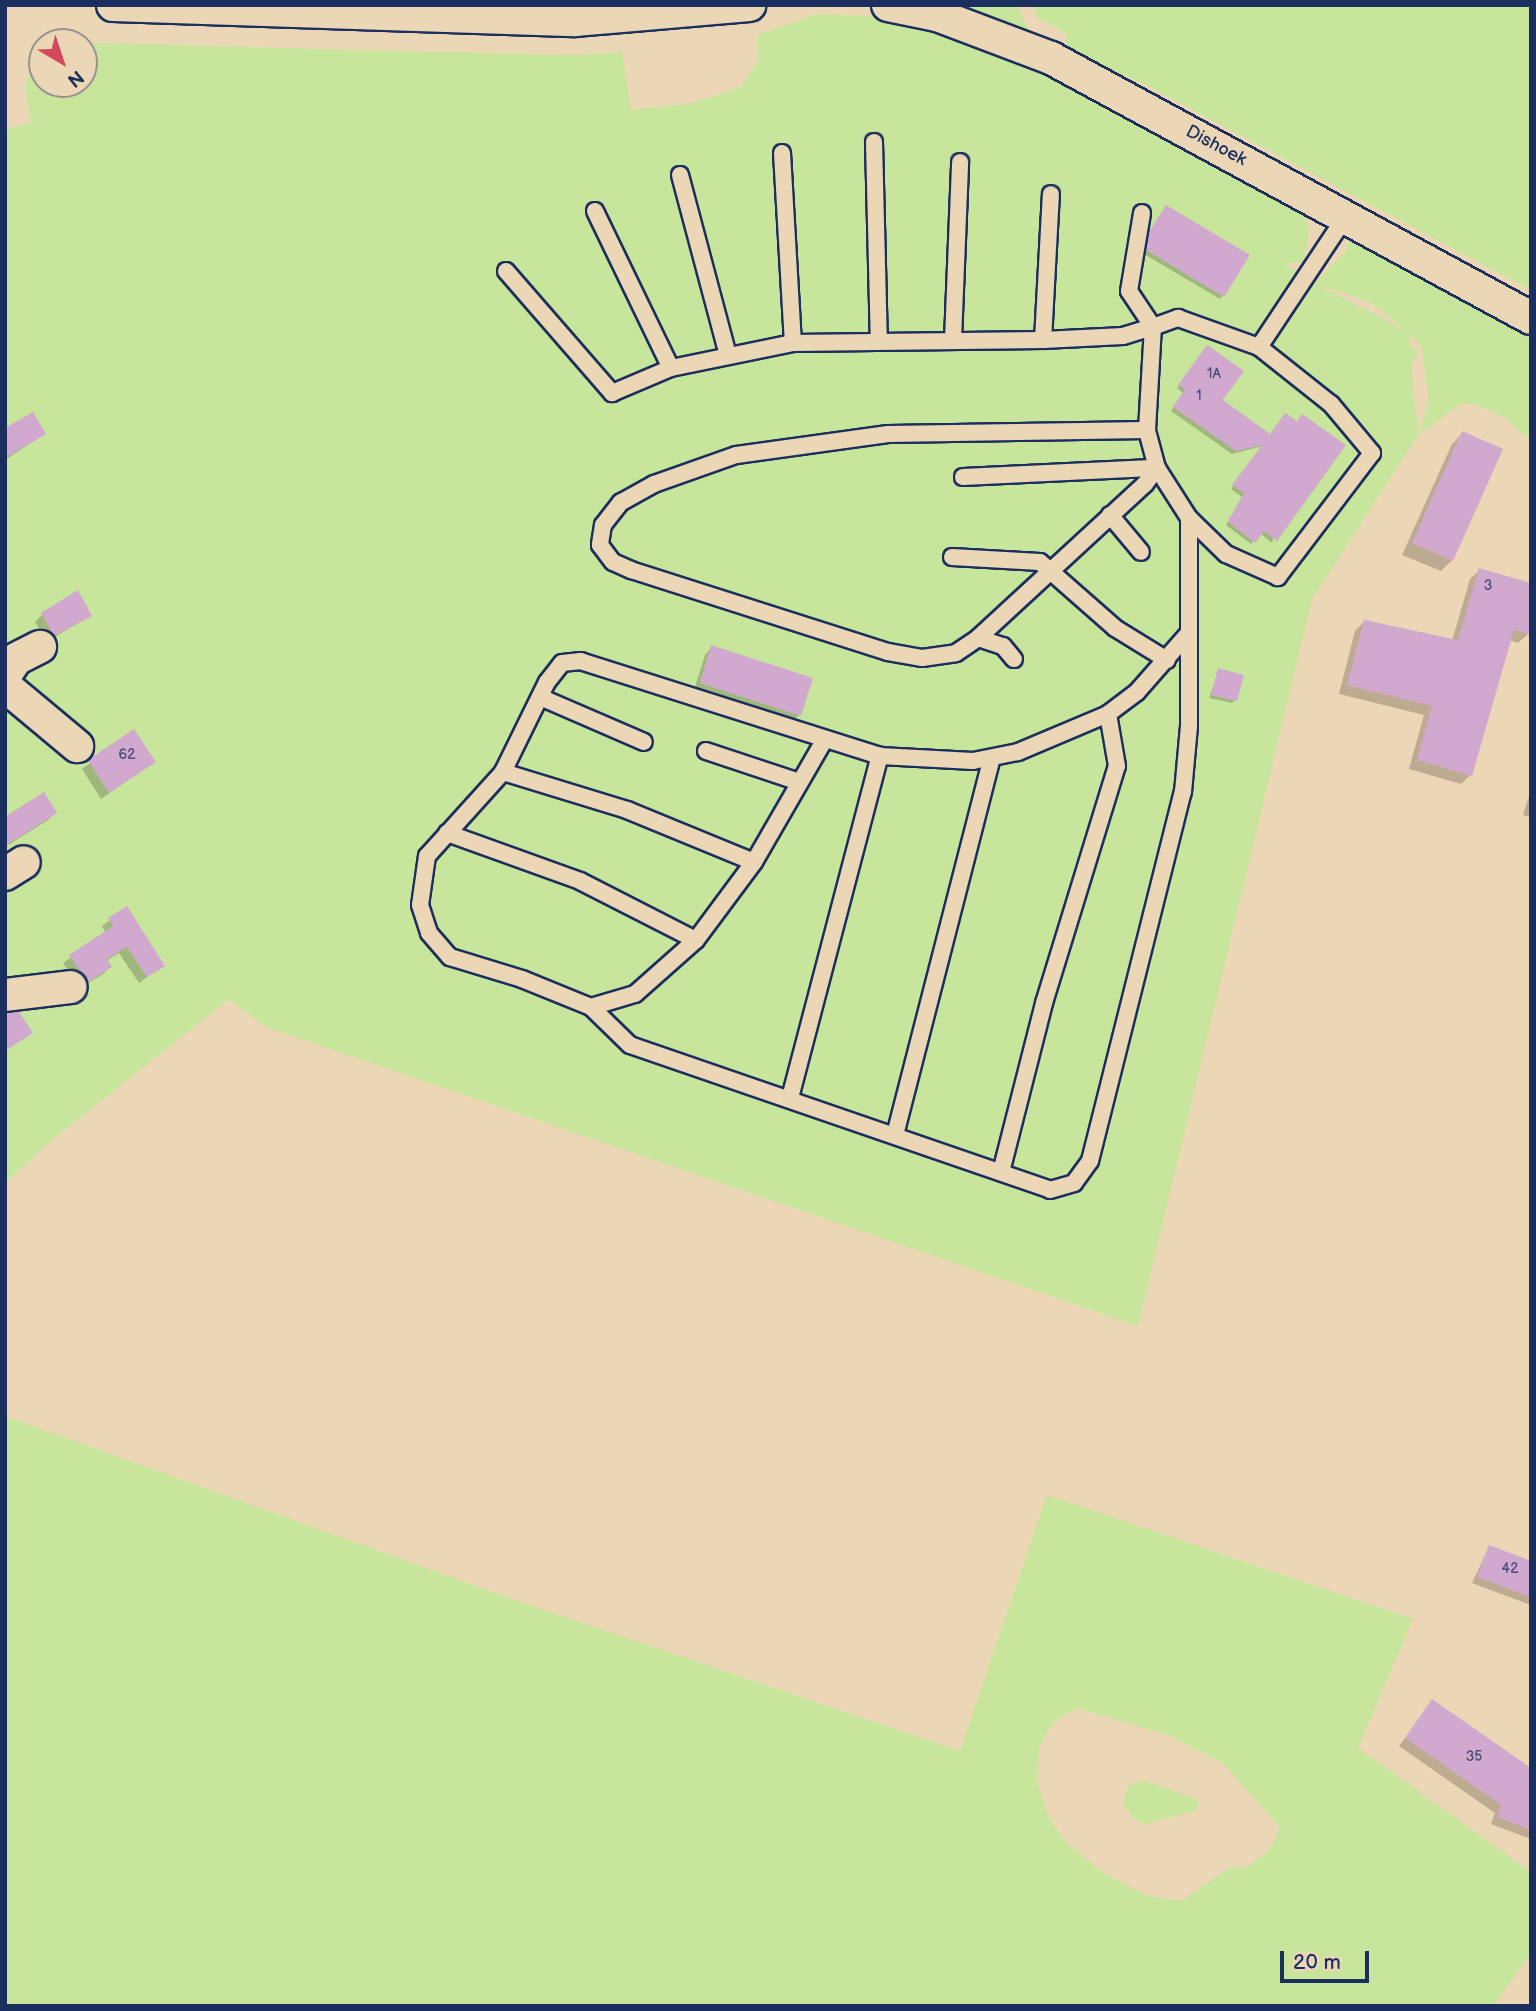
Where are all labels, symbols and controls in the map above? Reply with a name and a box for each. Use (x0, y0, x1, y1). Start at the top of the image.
north arrow (28, 28, 98, 98)
text: N (62, 65, 88, 92)
street label: Dishoek (1182, 121, 1250, 171)
house number: 1A (1207, 366, 1221, 382)
house number: 1 (1196, 388, 1202, 404)
house number: 3 (1484, 578, 1492, 594)
house number: 62 (119, 747, 135, 763)
house number: 42 (1502, 1561, 1518, 1577)
house number: 35 (1466, 1749, 1482, 1765)
scale bar (1284, 1938, 1373, 1982)
text: 20 m (1293, 1950, 1341, 1975)

